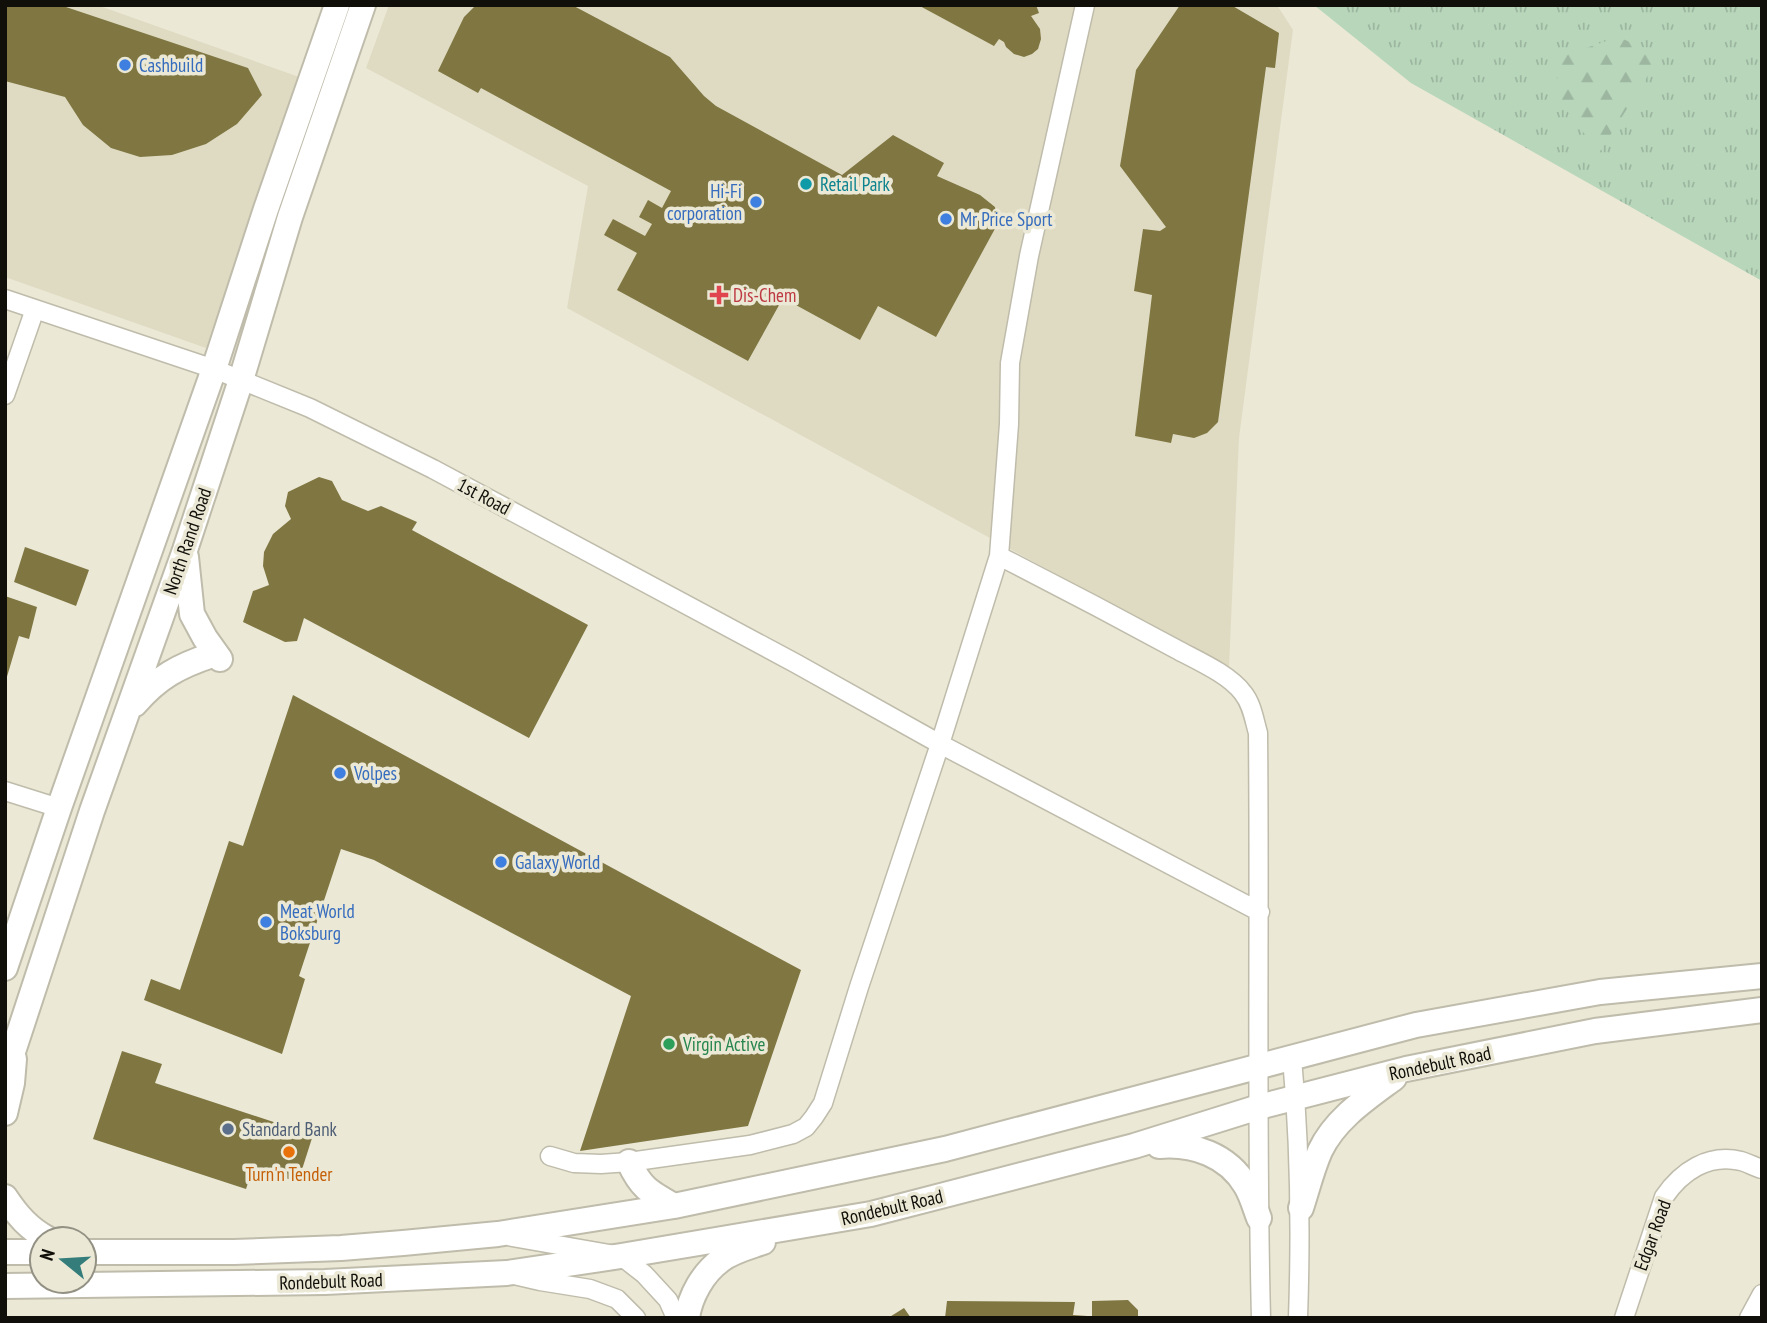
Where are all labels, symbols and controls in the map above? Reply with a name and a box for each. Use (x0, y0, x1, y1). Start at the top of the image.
place label: Cashbuild (139, 53, 203, 77)
marker: Cashbuild (117, 57, 133, 73)
place label: Retail Park (820, 172, 890, 196)
marker: Retail Park (798, 176, 814, 192)
place label: Hi-Fi corporation (667, 179, 742, 225)
marker: Hi-Fi corporation (748, 194, 764, 210)
place label: Mr Price Sport (960, 207, 1053, 231)
marker: Mr Price Sport (938, 211, 954, 227)
place label: Dis-Chem (733, 283, 796, 307)
marker: Dis-Chem (711, 287, 727, 303)
street label: 1st Road (453, 472, 515, 520)
street label: North Rand Road (158, 484, 216, 598)
place label: Volpes (353, 761, 397, 785)
marker: Volpes (332, 765, 348, 781)
place label: Galaxy World (515, 850, 600, 874)
marker: Galaxy World (493, 854, 509, 870)
place label: Meat World Boksburg (280, 899, 355, 945)
marker: Meat World Boksburg (258, 914, 274, 930)
place label: Virgin Active (682, 1032, 766, 1056)
marker: Virgin Active (661, 1036, 677, 1052)
street label: Rondebult Road (1387, 1040, 1493, 1086)
place label: Standard Bank (242, 1117, 337, 1141)
marker: Standard Bank (220, 1121, 236, 1137)
marker: Turn'n Tender (281, 1144, 297, 1160)
place label: Turn'n Tender (245, 1162, 333, 1186)
street label: Rondebult Road (839, 1184, 945, 1230)
street label: Edgar Road (1628, 1196, 1676, 1274)
north arrow (28, 1225, 98, 1295)
text: N (34, 1246, 60, 1263)
street label: Rondebult Road (279, 1267, 383, 1295)

